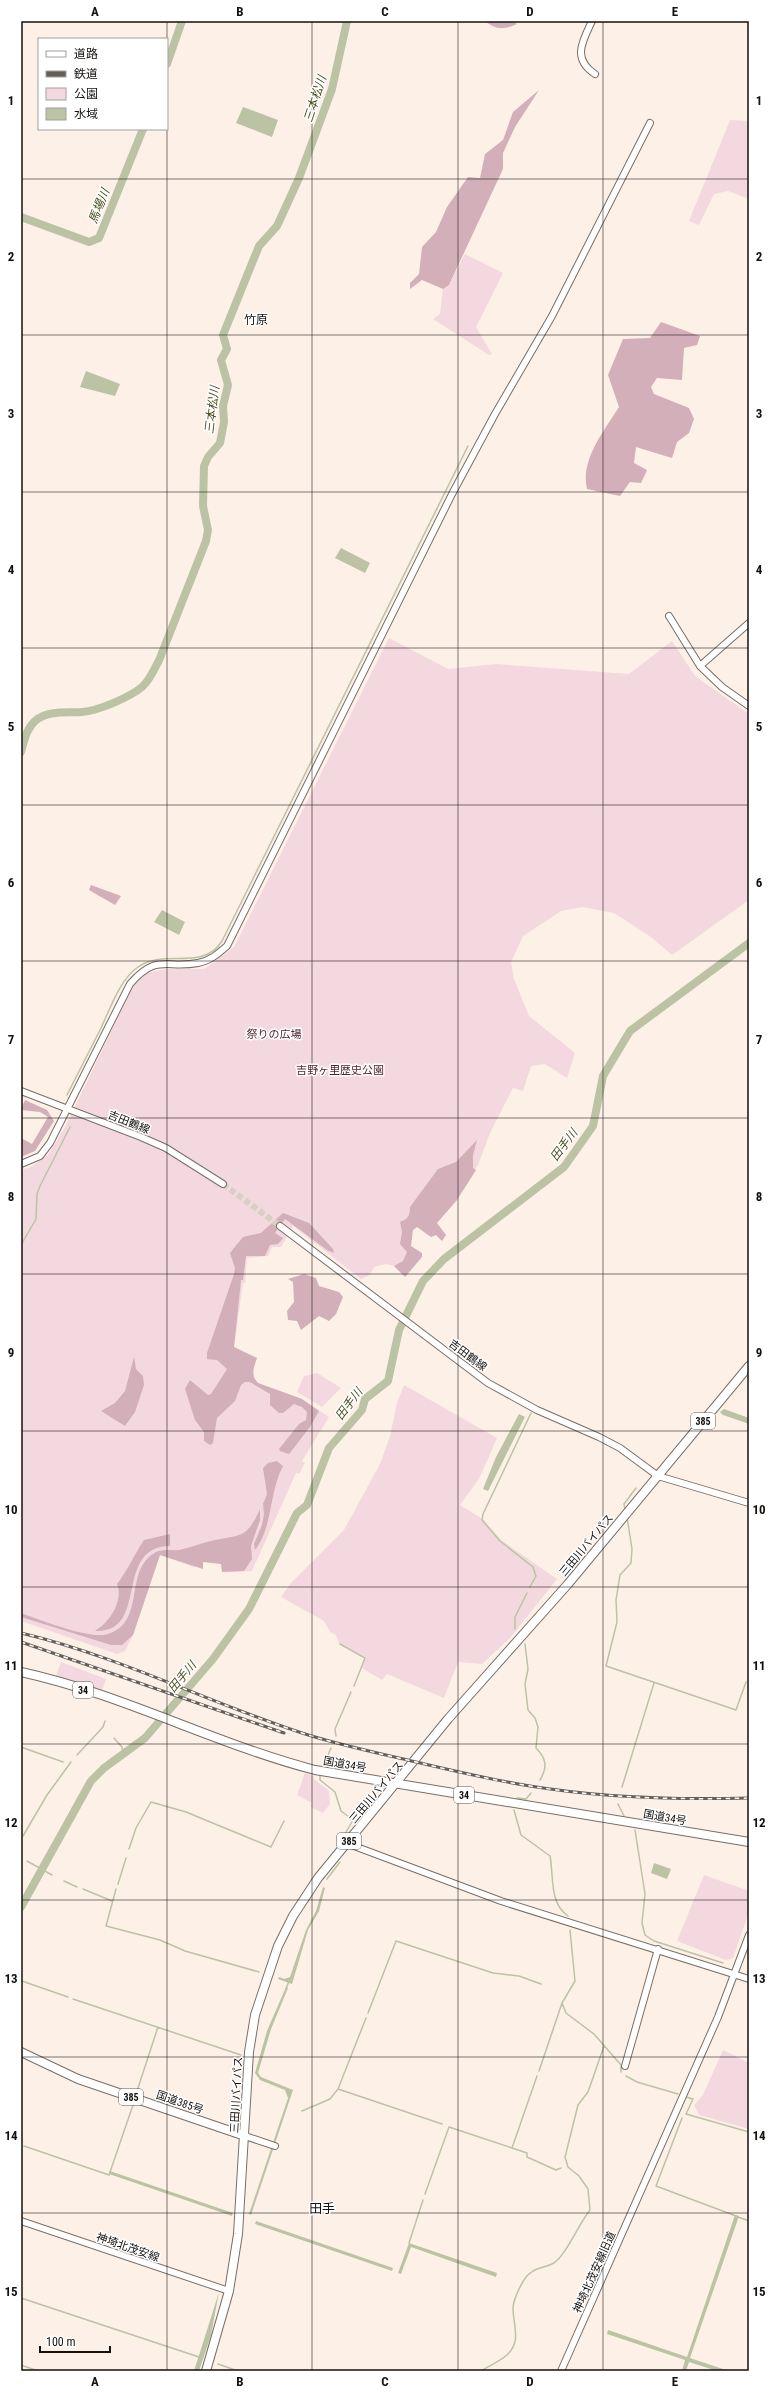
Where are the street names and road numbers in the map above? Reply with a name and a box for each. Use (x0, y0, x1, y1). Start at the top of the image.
street label: 吉田鶴線 (106, 1108, 152, 1137)
street label: 吉田鶴線 (446, 1337, 489, 1374)
road number: 385 (691, 1413, 715, 1429)
street label: 三田川バイパス (557, 1512, 616, 1579)
road number: 34 (73, 1682, 93, 1698)
street label: 国道34号 (322, 1754, 368, 1775)
street label: 三田川バイパス (347, 1759, 406, 1826)
road number: 34 (454, 1787, 474, 1803)
street label: 国道34号 (642, 1807, 688, 1828)
road number: 385 (337, 1833, 361, 1849)
street label: 三田川バイパス (228, 2056, 245, 2134)
street label: 国道385号 (154, 2088, 205, 2117)
road number: 385 (119, 2089, 143, 2105)
street label: 神埼北茂安線旧道 (571, 2229, 618, 2315)
street label: 神埼北茂安線 (95, 2231, 161, 2264)

